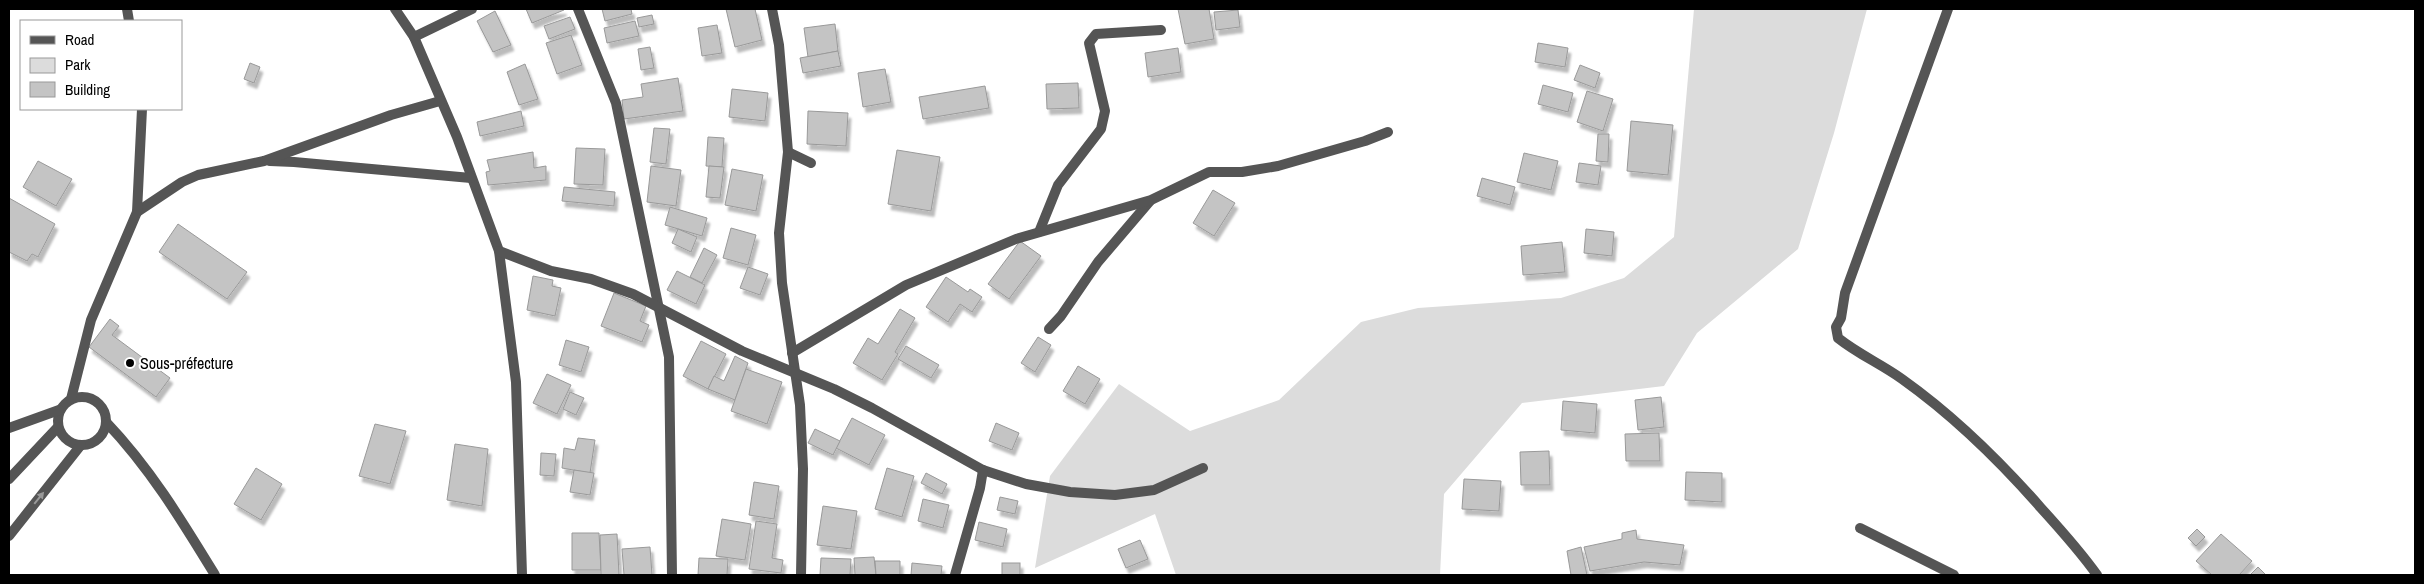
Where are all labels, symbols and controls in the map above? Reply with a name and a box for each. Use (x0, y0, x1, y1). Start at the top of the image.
legend (20, 20, 182, 110)
text: Road (65, 29, 94, 50)
text: Park (65, 54, 91, 75)
text: Building (65, 79, 110, 100)
place label: Sous-préfecture (140, 352, 233, 374)
marker: Sous-préfecture (124, 357, 136, 369)
one-way arrow (34, 492, 45, 505)

